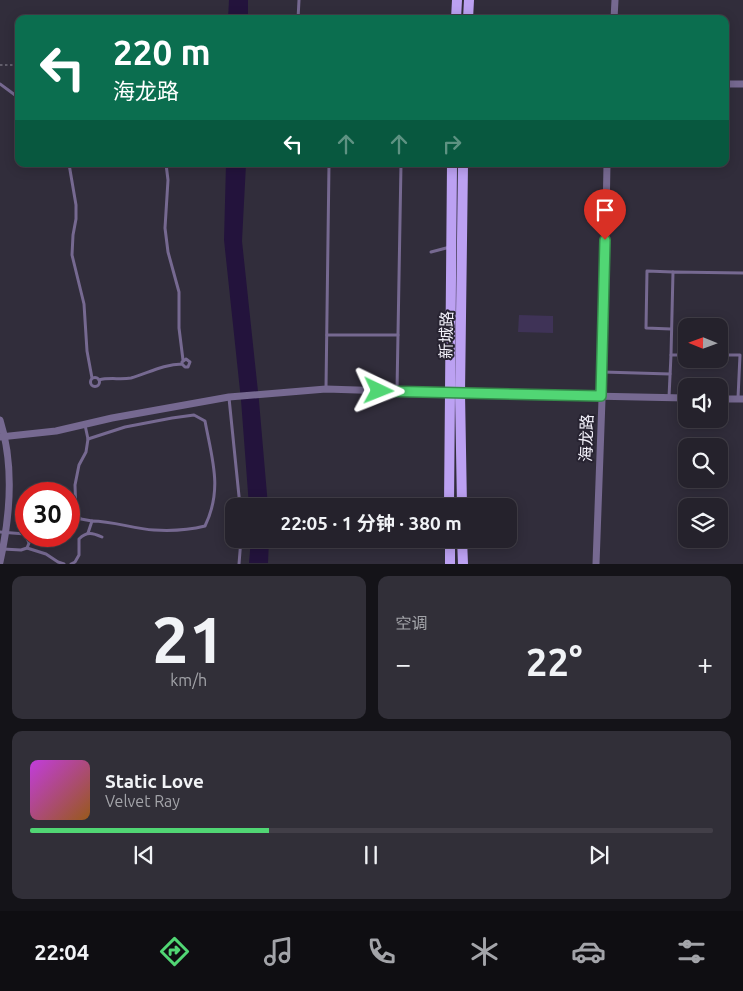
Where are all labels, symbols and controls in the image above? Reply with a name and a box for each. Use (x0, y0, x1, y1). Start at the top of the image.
text: 220 m (113, 32, 211, 72)
icon: left (30, 35, 95, 100)
text: 海龙路 (113, 78, 179, 103)
icon: left (279, 130, 307, 158)
icon: ahead (332, 130, 360, 158)
icon: ahead (385, 130, 413, 158)
icon: right (438, 130, 466, 158)
pin (584, 189, 626, 240)
icon: arrive (591, 196, 619, 224)
street label: 新城路 (437, 311, 455, 359)
north arrow (678, 318, 728, 368)
map controls (678, 318, 728, 548)
position arrow (352, 364, 404, 416)
button: sound (678, 378, 728, 428)
street label: 海龙路 (576, 414, 596, 462)
button: search (678, 438, 728, 488)
speed limit sign: 30 (15, 482, 80, 547)
button: layers (678, 498, 728, 548)
text: 22:05 · 1 分钟 · 380 m (280, 512, 462, 534)
text: 21 (152, 602, 225, 675)
text: 空调 (396, 614, 428, 632)
text: 22° (526, 641, 582, 683)
text: − (396, 648, 411, 679)
text: + (697, 648, 713, 679)
text: km/h (170, 671, 207, 689)
text: Static Love (105, 770, 204, 792)
text: Velvet Ray (105, 792, 180, 810)
icon: previous (130, 841, 158, 869)
icon: pause (357, 841, 385, 869)
icon: next (585, 841, 613, 869)
icon: directions (157, 934, 192, 969)
icon: music (261, 934, 296, 969)
icon: phone (364, 934, 399, 969)
icon: climate (467, 934, 502, 969)
icon: car (571, 934, 606, 969)
icon: filters (674, 934, 709, 969)
text: 22:04 (34, 939, 89, 964)

